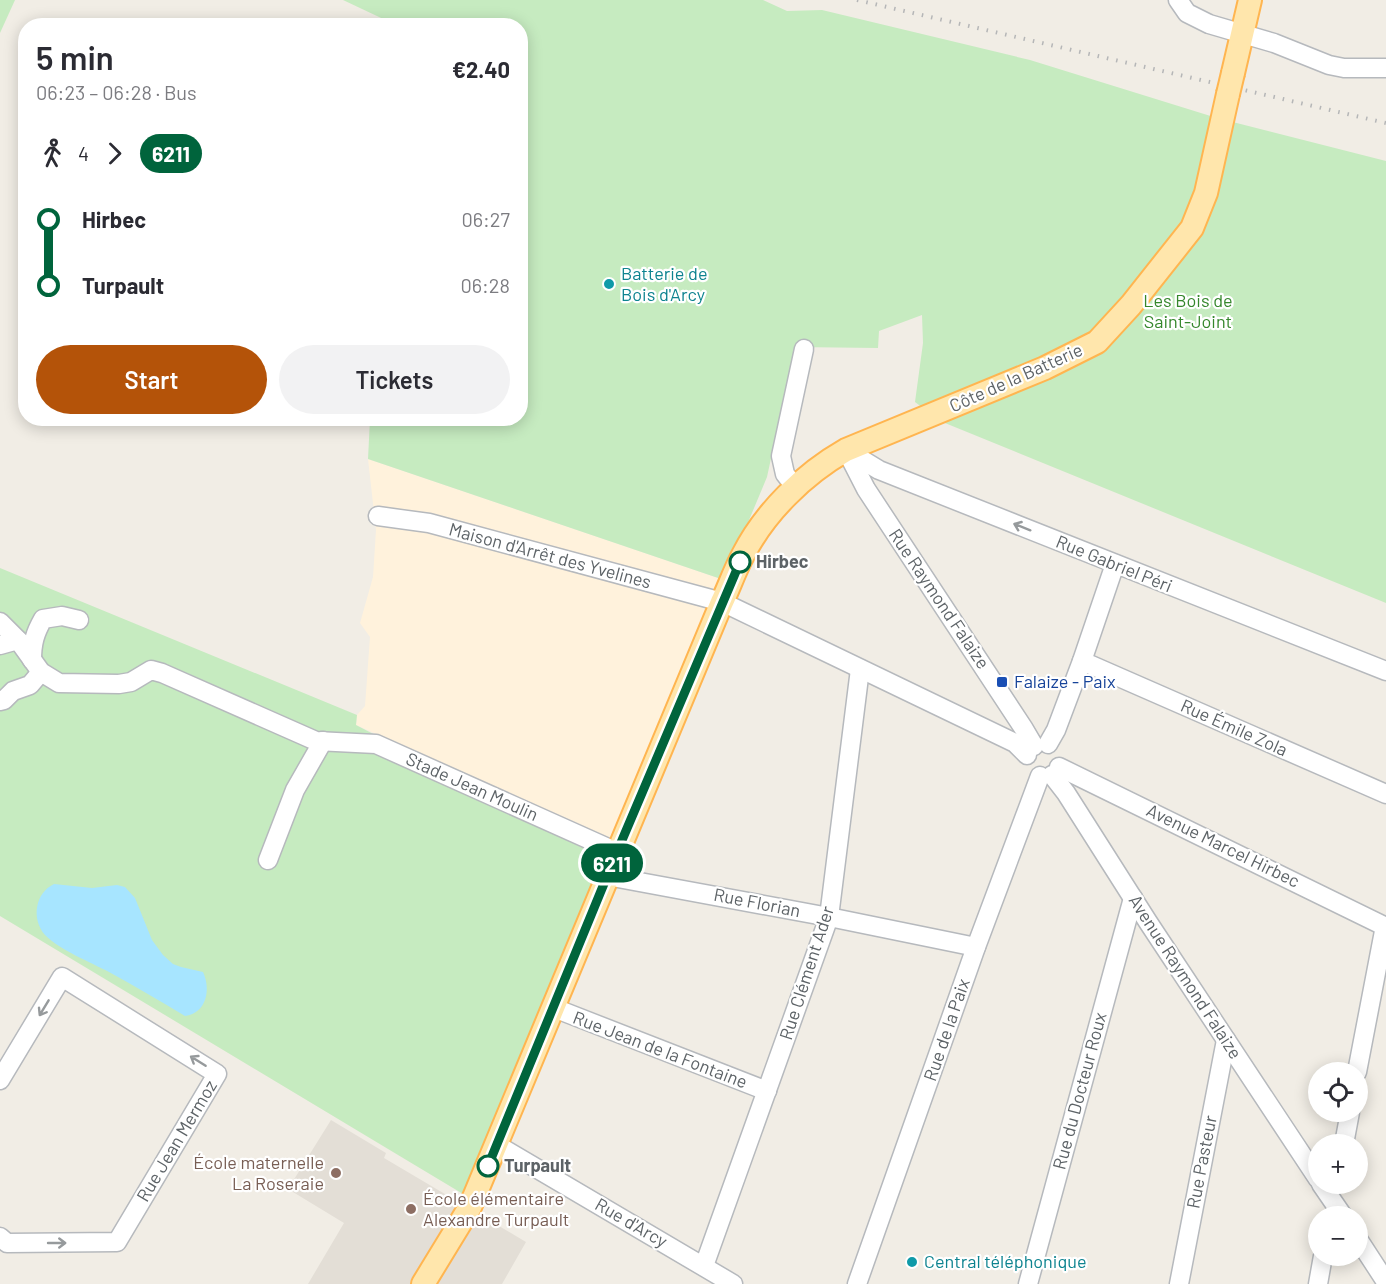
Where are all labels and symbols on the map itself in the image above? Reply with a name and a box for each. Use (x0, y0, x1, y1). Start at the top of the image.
place label: Batterie de Bois d'Arcy (621, 262, 708, 305)
marker: Batterie de Bois d'Arcy (602, 277, 616, 291)
park label: Les Bois de Saint-Joint (1143, 289, 1233, 332)
street label: Côte de la Batterie (946, 338, 1086, 416)
street label: Maison d'Arrêt des Yvelines (447, 517, 654, 593)
one-way arrow (1013, 521, 1031, 532)
street label: Rue Raymond Falaize (885, 524, 995, 673)
street label: Rue Gabriel Péri (1053, 530, 1176, 596)
place label: Hirbec (756, 550, 809, 572)
marker: Hirbec (729, 551, 751, 573)
place label: Falaize - Paix (1014, 670, 1116, 692)
marker: Falaize - Paix (995, 675, 1009, 689)
street label: Rue Émile Zola (1178, 694, 1291, 760)
street label: Stade Jean Moulin (403, 747, 542, 825)
street label: Avenue Marcel Hirbec (1143, 798, 1304, 892)
line badge: 6211 (570, 844, 654, 882)
street label: Rue Florian (712, 883, 803, 921)
street label: Avenue Raymond Falaize (1125, 890, 1247, 1063)
street label: Rue Clément Ader (774, 903, 838, 1042)
street label: Rue de la Paix (918, 975, 974, 1084)
one-way arrow (37, 999, 49, 1016)
street label: Rue Jean de la Fontaine (570, 1006, 751, 1092)
street label: Rue du Docteur Roux (1047, 1009, 1111, 1172)
one-way arrow (190, 1054, 207, 1066)
street label: Rue Jean Mermoz (131, 1076, 221, 1205)
street label: Rue Pasteur (1181, 1113, 1221, 1210)
place label: École maternelle La Roseraie (193, 1151, 324, 1194)
place label: Turpault (504, 1154, 571, 1176)
marker: Turpault (477, 1155, 499, 1177)
marker: École maternelle La Roseraie (329, 1166, 343, 1180)
place label: École élémentaire Alexandre Turpault (423, 1187, 569, 1230)
street label: Rue d'Arcy (591, 1193, 672, 1252)
marker: École élémentaire Alexandre Turpault (404, 1202, 418, 1216)
one-way arrow (46, 1237, 66, 1249)
place label: Central téléphonique (924, 1250, 1087, 1272)
marker: Central téléphonique (905, 1255, 919, 1269)

